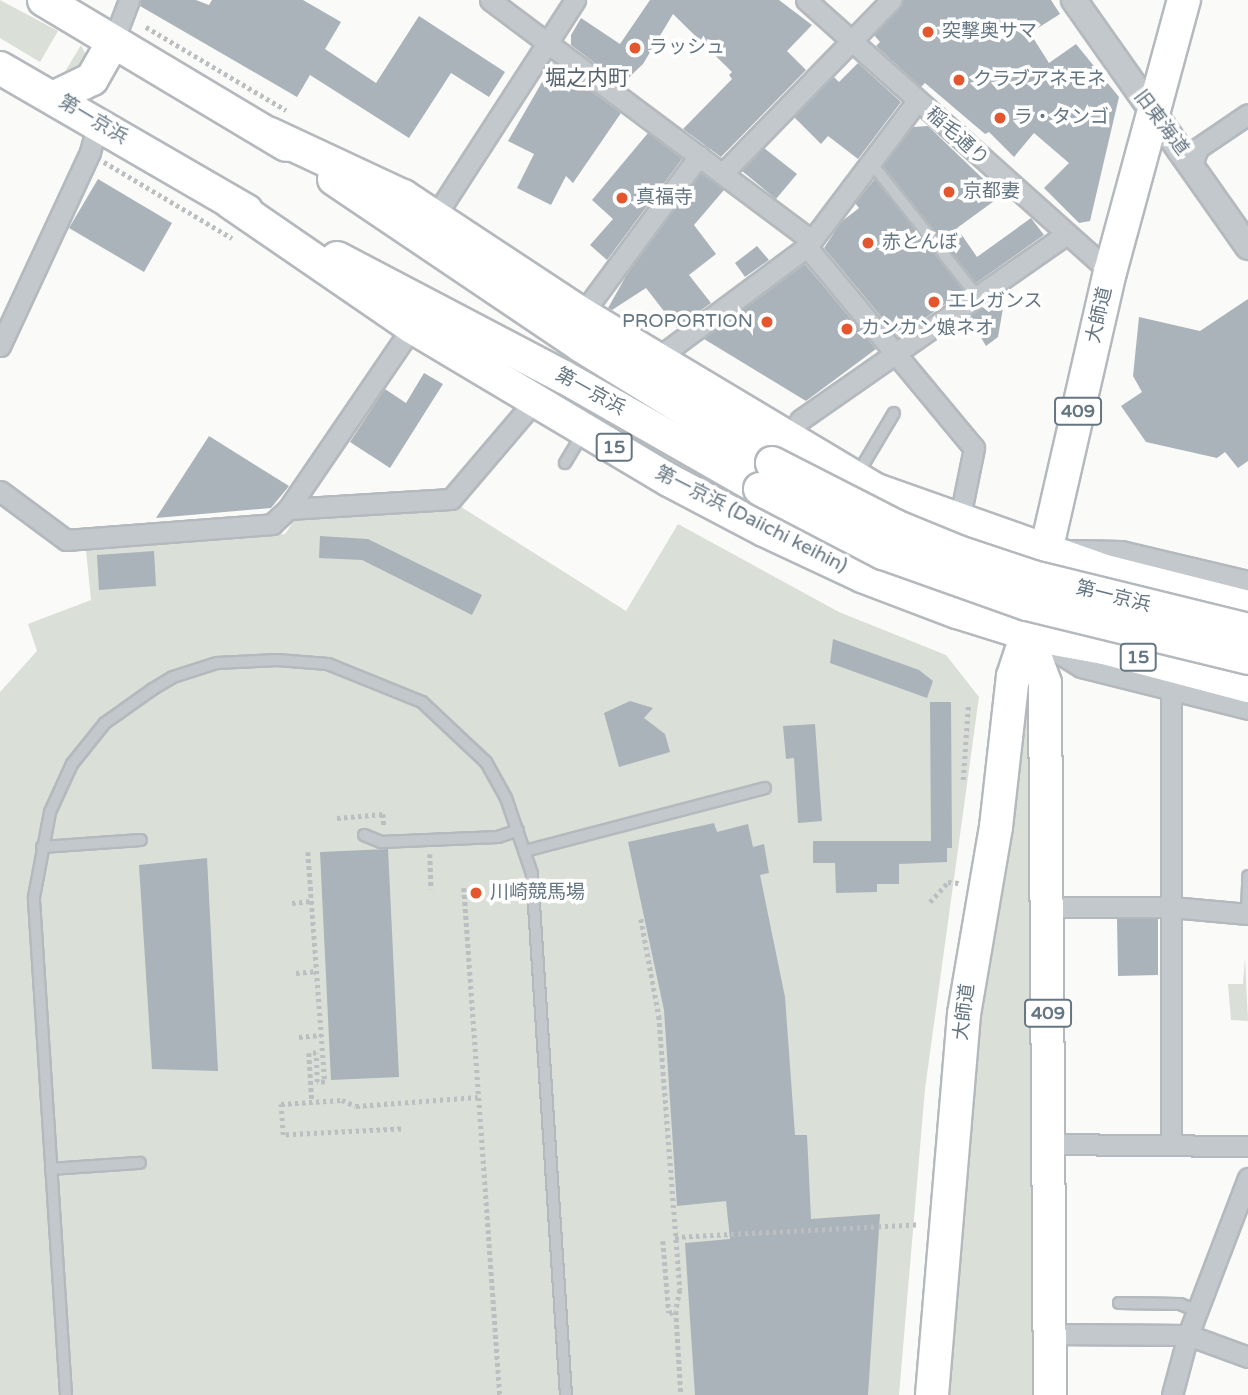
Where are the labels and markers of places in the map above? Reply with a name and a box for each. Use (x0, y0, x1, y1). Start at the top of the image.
place label: 突撃奥サマ (942, 21, 1037, 43)
marker: 突撃奥サマ (920, 24, 936, 40)
place label: ラッシュ (649, 37, 725, 59)
marker: ラッシュ (627, 40, 643, 56)
place label: クラブアネモネ (973, 69, 1106, 91)
marker: クラブアネモネ (951, 72, 967, 88)
place label: ラ・タンゴ (1014, 107, 1109, 129)
marker: ラ・タンゴ (992, 110, 1008, 126)
place label: 京都妻 (963, 181, 1020, 203)
marker: 京都妻 (941, 184, 957, 200)
place label: 真福寺 (636, 187, 693, 209)
marker: 真福寺 (614, 190, 630, 206)
place label: 赤とんぼ (882, 232, 958, 254)
marker: 赤とんぼ (860, 235, 876, 251)
place label: エレガンス (948, 291, 1043, 313)
marker: エレガンス (926, 294, 942, 310)
place label: PROPORTION (622, 311, 753, 333)
marker: PROPORTION (759, 314, 775, 330)
place label: カンカン娘ネオ (861, 318, 994, 340)
marker: カンカン娘ネオ (839, 321, 855, 337)
place label: 川崎競馬場 (490, 882, 585, 904)
marker: 川崎競馬場 (468, 885, 484, 901)

